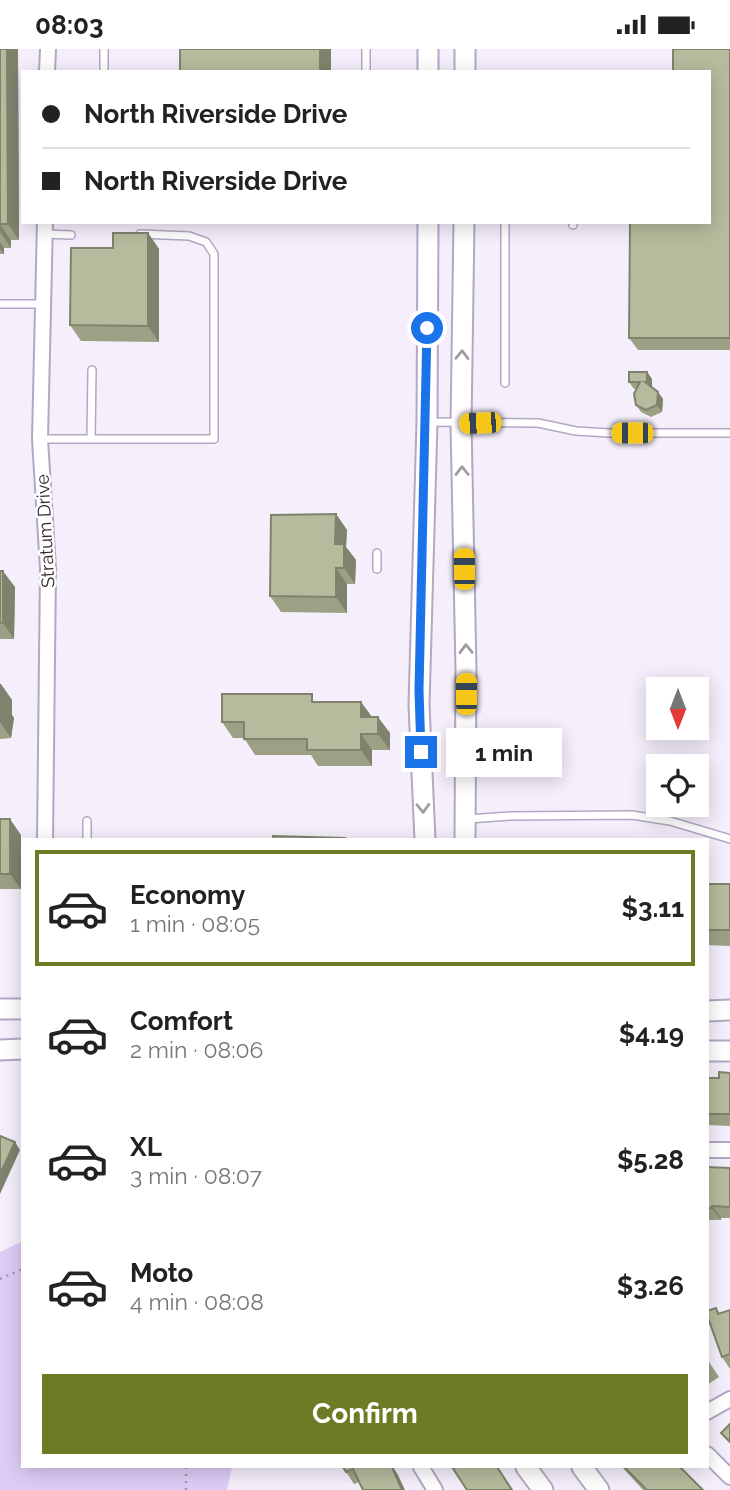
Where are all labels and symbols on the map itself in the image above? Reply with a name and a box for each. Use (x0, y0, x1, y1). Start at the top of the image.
route start (411, 312, 443, 344)
one-way arrow (454, 350, 470, 360)
car (459, 412, 502, 434)
car (612, 423, 654, 444)
one-way arrow (455, 465, 470, 476)
street label: Stratum Drive (32, 473, 58, 588)
car (454, 548, 475, 590)
one-way arrow (458, 644, 473, 655)
car (456, 673, 477, 715)
north arrow (646, 677, 709, 740)
callout: 1 min (446, 727, 561, 777)
route end (405, 736, 437, 768)
one-way arrow (416, 803, 431, 814)

